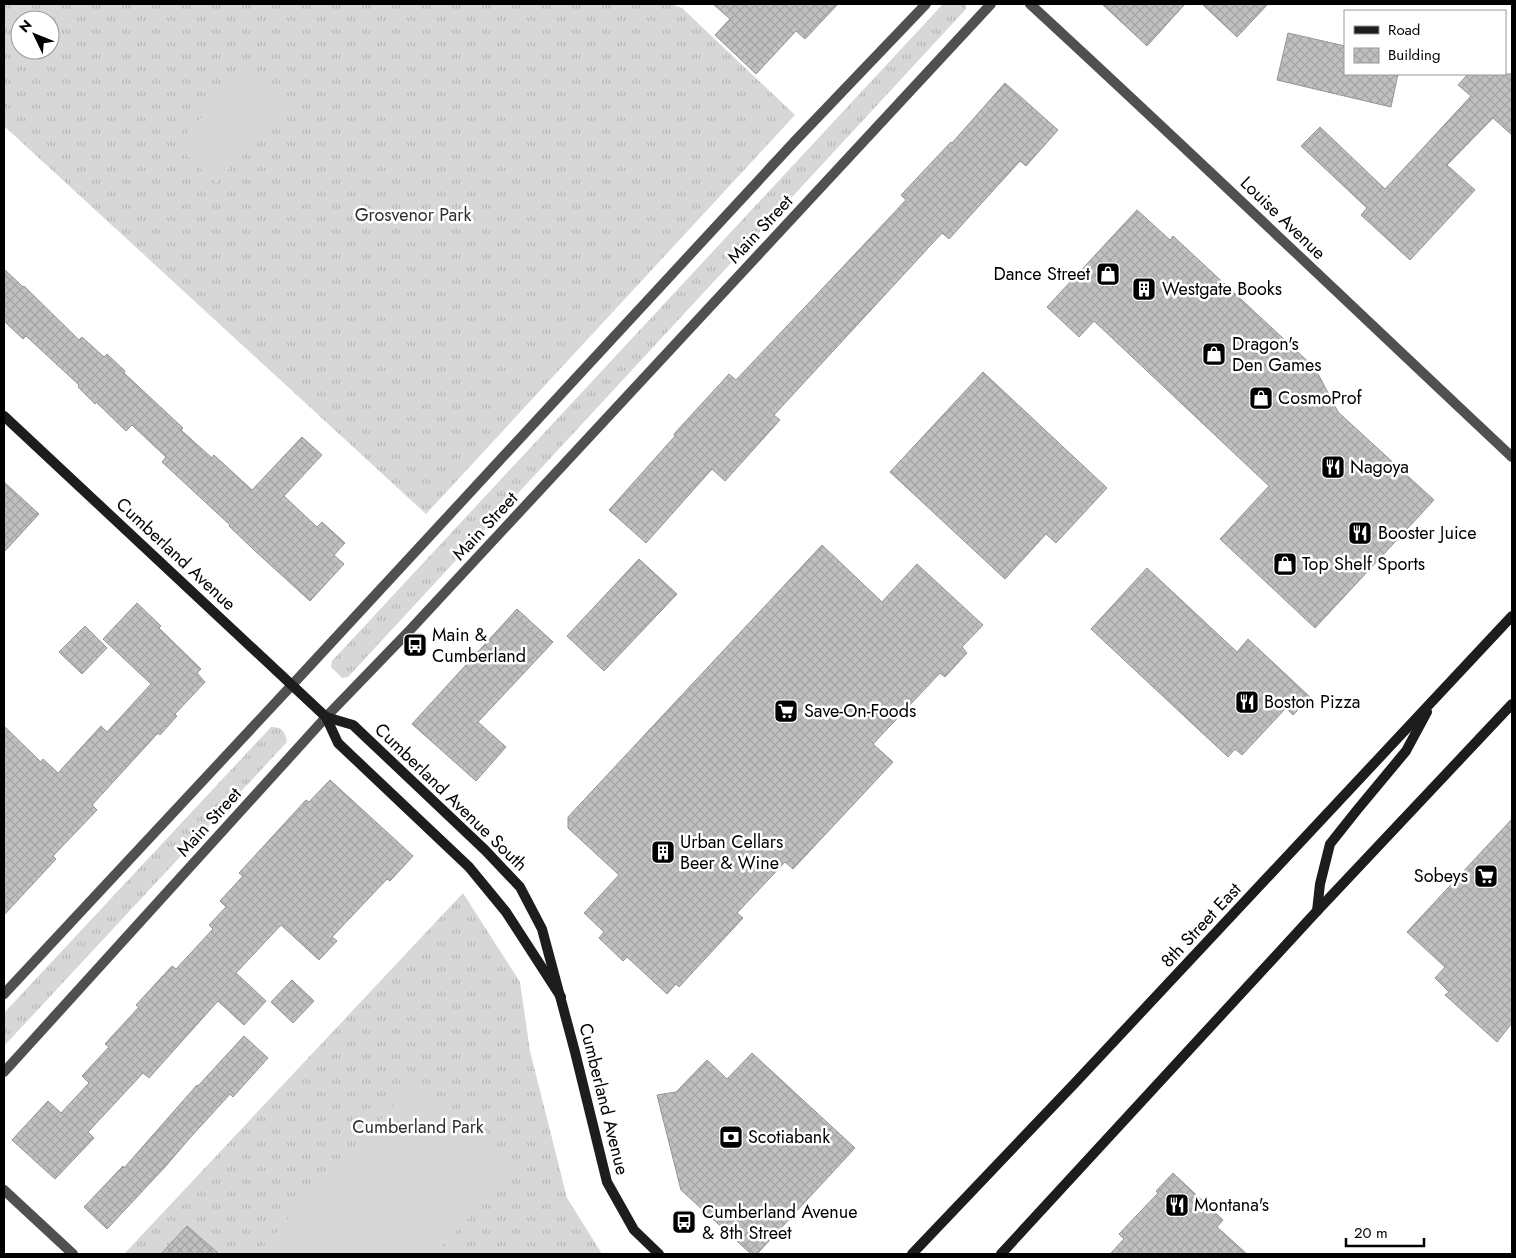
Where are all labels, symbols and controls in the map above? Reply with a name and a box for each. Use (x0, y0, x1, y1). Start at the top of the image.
north arrow (10, 10, 60, 60)
legend (1344, 10, 1506, 75)
text: N (14, 15, 37, 37)
text: Road (1388, 19, 1420, 41)
text: Building (1388, 44, 1440, 66)
street label: Louise Avenue (1234, 170, 1332, 266)
street label: Main Street (721, 188, 799, 269)
park label: Grosvenor Park (355, 202, 471, 228)
place label: Dance Street (993, 261, 1091, 287)
shop icon: Dance Street (1095, 261, 1121, 287)
building icon: Westgate Books (1131, 276, 1157, 302)
place label: Westgate Books (1162, 276, 1282, 302)
place label: Dragon's Den Games (1232, 331, 1322, 378)
shop icon: Dragon's Den Games (1201, 341, 1227, 367)
shop icon: CosmoProf (1248, 385, 1274, 411)
place label: CosmoProf (1278, 385, 1363, 411)
restaurant icon: Nagoya (1320, 454, 1346, 480)
place label: Nagoya (1350, 454, 1409, 480)
street label: Main Street (446, 485, 524, 566)
street label: Cumberland Avenue (110, 491, 242, 617)
restaurant icon: Booster Juice (1347, 520, 1373, 546)
place label: Booster Juice (1378, 520, 1476, 546)
shop icon: Top Shelf Sports (1272, 551, 1298, 577)
place label: Top Shelf Sports (1302, 551, 1425, 577)
place label: Main & Cumberland (432, 622, 526, 669)
bus stop icon: Main & Cumberland (402, 632, 428, 658)
restaurant icon: Boston Pizza (1234, 689, 1260, 715)
place label: Boston Pizza (1264, 689, 1360, 715)
supermarket icon: Save-On-Foods (773, 698, 799, 724)
place label: Save-On-Foods (804, 698, 916, 724)
street label: Cumberland Avenue South (369, 717, 533, 877)
street label: Main Street (171, 781, 248, 863)
place label: Urban Cellars Beer & Wine (680, 829, 783, 876)
building icon: Urban Cellars Beer & Wine (650, 839, 676, 865)
place label: Sobeys (1414, 863, 1468, 889)
supermarket icon: Sobeys (1473, 863, 1499, 889)
street label: 8th Street East (1155, 876, 1248, 973)
street label: Cumberland Avenue (573, 1020, 635, 1178)
park label: Cumberland Park (352, 1114, 484, 1140)
bank icon: Scotiabank (718, 1124, 744, 1150)
place label: Scotiabank (748, 1124, 830, 1150)
restaurant icon: Montana's (1164, 1192, 1190, 1218)
place label: Montana's (1194, 1192, 1269, 1218)
place label: Cumberland Avenue & 8th Street (702, 1199, 858, 1246)
bus stop icon: Cumberland Avenue & 8th Street (671, 1209, 697, 1235)
scale bar (1346, 1216, 1424, 1248)
text: 20 m (1354, 1222, 1388, 1244)

